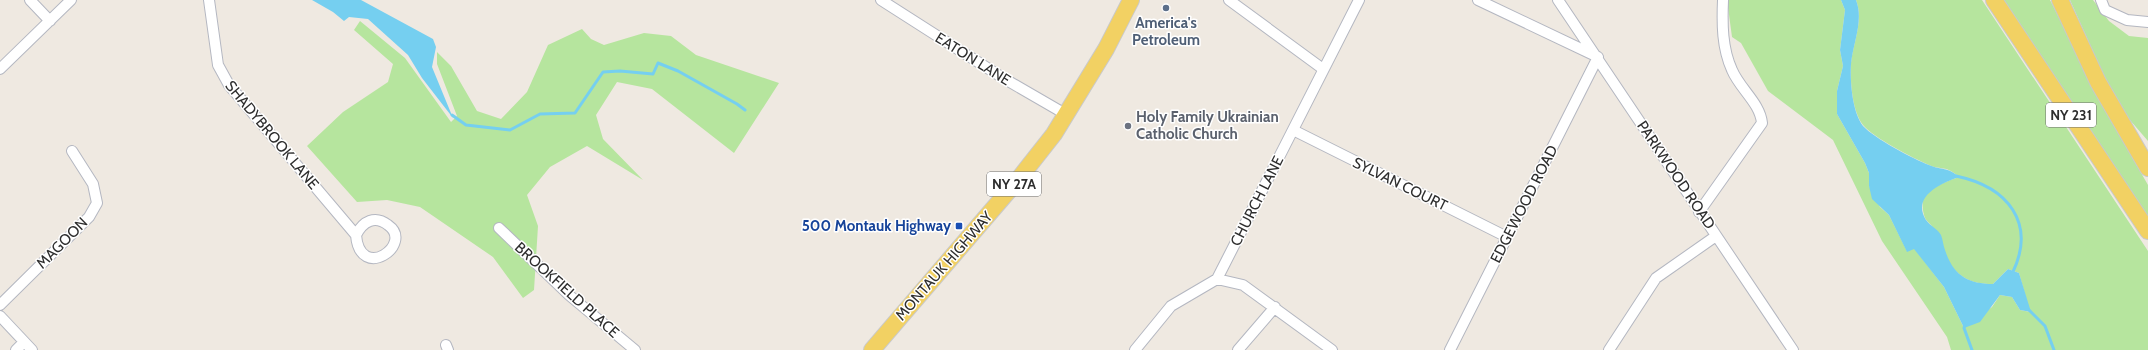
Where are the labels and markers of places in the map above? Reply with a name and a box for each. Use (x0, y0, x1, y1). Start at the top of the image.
marker: America's Petroleum (1161, 3, 1171, 13)
place label: America's Petroleum (1132, 14, 1200, 49)
place label: Holy Family Ukrainian Catholic Church (1136, 108, 1279, 143)
marker: Holy Family Ukrainian Catholic Church (1123, 121, 1133, 131)
place label: 500 Montauk Highway (802, 217, 952, 235)
marker: 500 Montauk Highway (954, 221, 964, 231)

